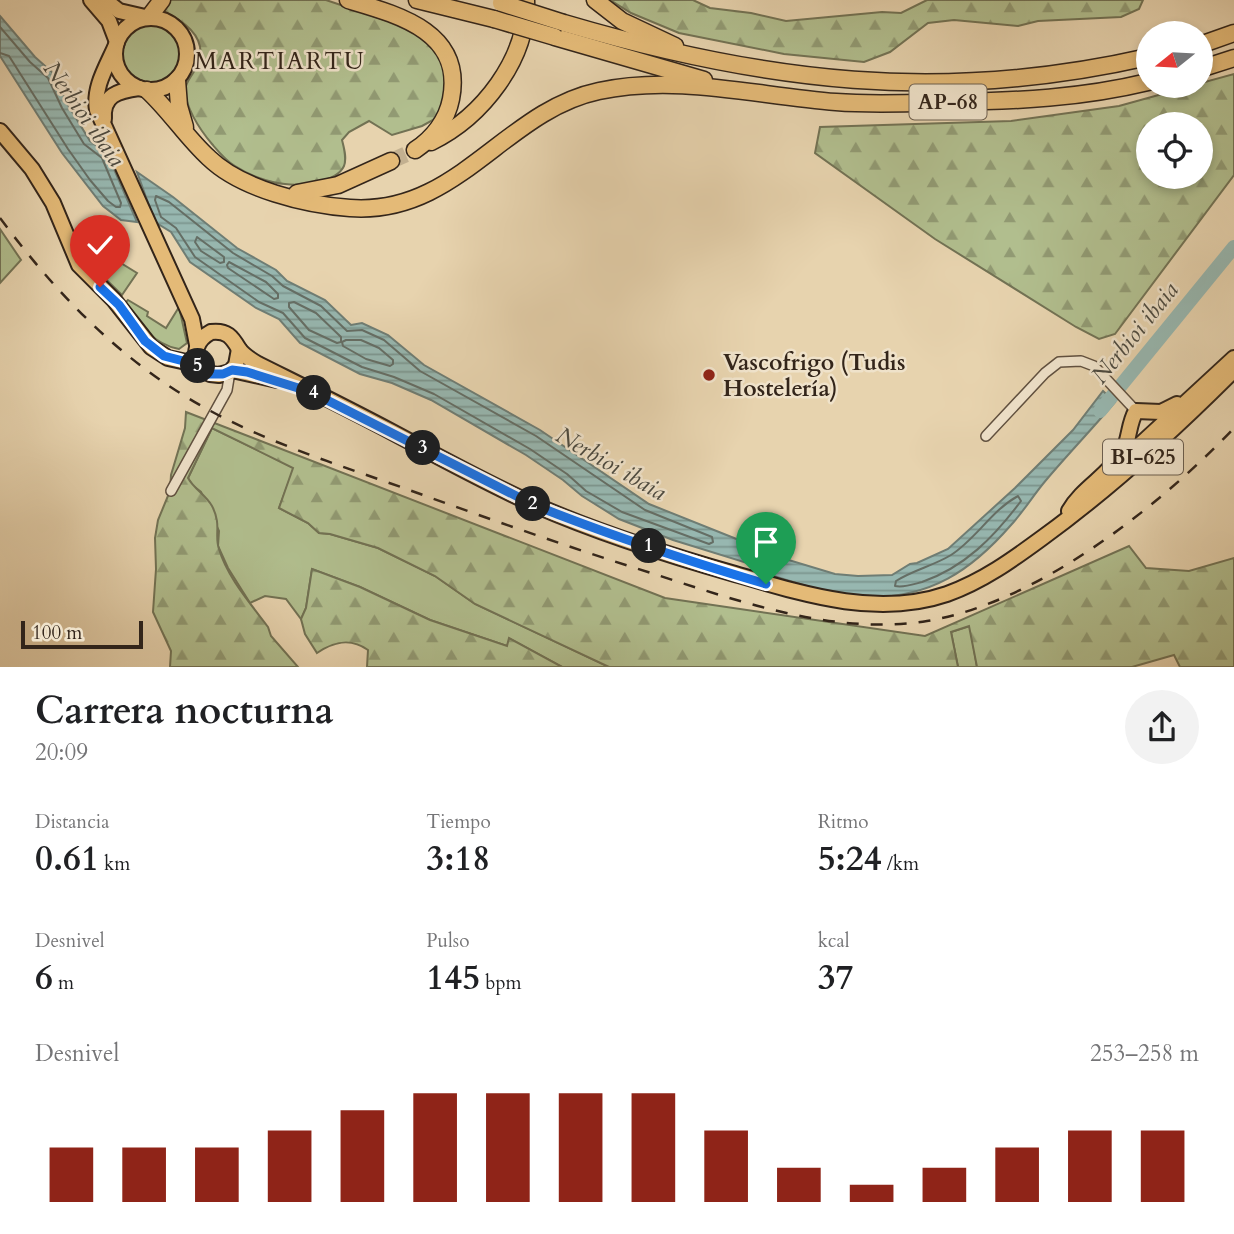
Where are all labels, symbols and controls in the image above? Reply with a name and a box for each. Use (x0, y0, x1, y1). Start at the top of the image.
north arrow (1136, 21, 1213, 98)
map controls (1136, 21, 1213, 189)
district label: MARTIARTU (195, 45, 366, 78)
water label: Nerbioi ibaia (35, 54, 133, 174)
road number: AP-68 (909, 84, 986, 119)
button: locate (1136, 112, 1213, 189)
pin (70, 215, 130, 287)
icon: check (81, 226, 119, 264)
water label: Nerbioi ibaia (1084, 275, 1187, 391)
place label: Vascofrigo (Tudis Hostelería) (723, 347, 905, 404)
pin: 5 (180, 348, 216, 384)
text: 5 (193, 352, 202, 378)
marker: Vascofrigo (Tudis Hostelería) (701, 367, 717, 383)
pin: 4 (296, 376, 332, 410)
text: 4 (309, 379, 318, 405)
water label: Nerbioi ibaia (550, 419, 673, 509)
pin: 3 (406, 430, 440, 466)
text: 3 (418, 434, 427, 460)
road number: BI-625 (1103, 440, 1183, 475)
pin: 2 (516, 486, 550, 522)
text: 2 (528, 490, 537, 516)
pin (736, 512, 796, 584)
icon: arrive (747, 523, 785, 561)
pin: 1 (632, 528, 666, 564)
text: 1 (644, 532, 653, 558)
scale bar (21, 618, 144, 650)
text: 100 m (32, 620, 82, 646)
text: Carrera nocturna (35, 685, 334, 737)
button: share (1125, 690, 1199, 764)
text: 20:09 (35, 737, 88, 768)
text: Distancia (35, 809, 109, 835)
text: Tiempo (426, 809, 491, 835)
text: Ritmo (818, 809, 869, 835)
text: 0.61 (35, 835, 99, 883)
text: 3:18 (426, 835, 490, 883)
text: 5:24 (818, 835, 882, 883)
text: km (99, 851, 130, 877)
text: /km (882, 851, 919, 877)
text: Desnivel (35, 928, 105, 954)
text: Pulso (426, 928, 469, 954)
text: kcal (818, 928, 850, 954)
text: 6 (35, 954, 53, 1002)
text: 145 (426, 954, 480, 1002)
text: 37 (818, 954, 854, 1002)
text: m (53, 970, 74, 996)
text: bpm (480, 970, 522, 996)
text: Desnivel (35, 1038, 119, 1069)
text: 253–258 m (1090, 1038, 1199, 1069)

